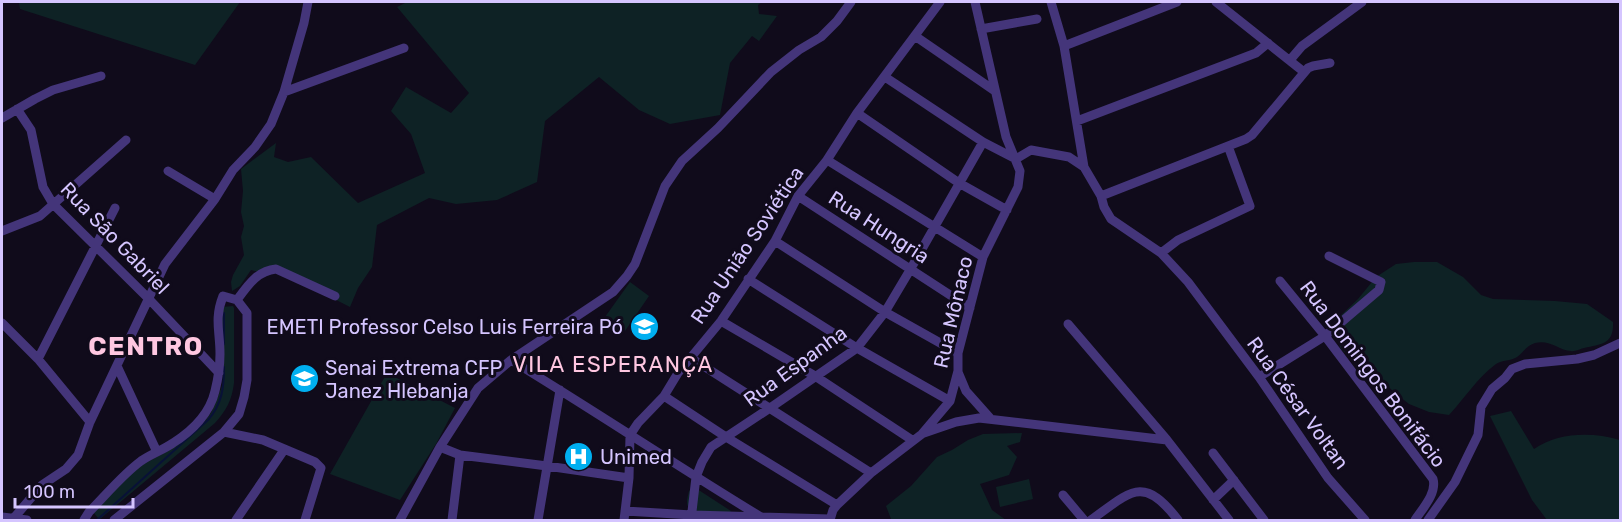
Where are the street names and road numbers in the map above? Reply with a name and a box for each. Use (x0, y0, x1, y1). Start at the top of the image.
street label: Rua União Soviética (685, 162, 809, 328)
street label: Rua São Gabriel (56, 177, 174, 299)
street label: Rua Hungria (824, 186, 934, 268)
street label: Rua Mônaco (928, 254, 978, 370)
street label: Rua Domingos Bonifácio (1295, 276, 1451, 472)
street label: Rua Espanha (739, 321, 851, 411)
street label: Rua César Voltan (1242, 332, 1354, 474)

